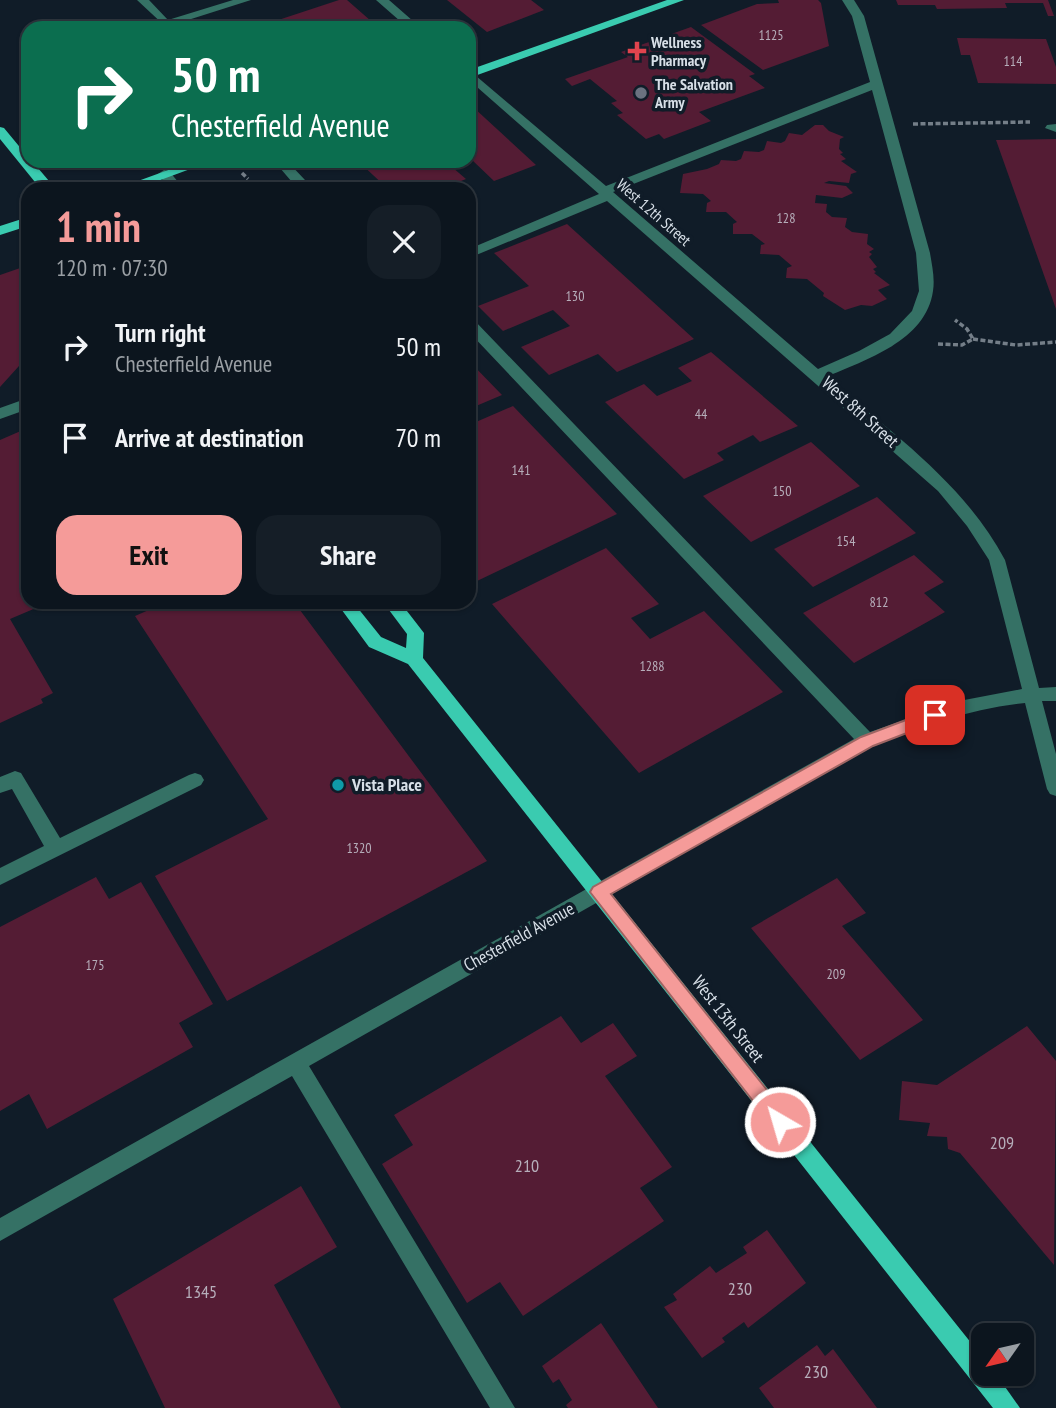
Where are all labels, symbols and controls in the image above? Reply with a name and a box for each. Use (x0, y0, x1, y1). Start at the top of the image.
house number: 1125 (758, 26, 784, 44)
place label: Wellness Pharmacy (650, 32, 707, 70)
text: 50 m (171, 42, 260, 106)
marker: Wellness Pharmacy (629, 43, 645, 59)
icon: right (56, 49, 147, 140)
house number: 114 (1004, 52, 1023, 70)
place label: The Salvation Army (654, 74, 733, 112)
marker: The Salvation Army (633, 85, 649, 101)
text: Chesterfield Avenue (171, 104, 390, 146)
street label: West 12th Street (613, 174, 696, 250)
text: 1 min (56, 199, 141, 254)
button: close (367, 205, 441, 279)
house number: 128 (777, 209, 795, 227)
text: 120 m · 07:30 (56, 253, 168, 282)
house number: 130 (566, 287, 584, 305)
text: Turn right (115, 316, 206, 349)
icon: right (56, 328, 94, 366)
text: 50 m (395, 330, 441, 363)
text: Chesterfield Avenue (115, 349, 272, 378)
street label: West 8th Street (817, 371, 904, 452)
house number: 44 (695, 405, 708, 423)
icon: arrive (56, 419, 94, 457)
text: Arrive at destination (115, 421, 304, 454)
text: 70 m (395, 421, 441, 454)
house number: 141 (512, 461, 530, 479)
house number: 150 (773, 482, 791, 500)
button: Exit (56, 515, 242, 595)
button: Share (256, 515, 441, 595)
house number: 154 (837, 532, 856, 550)
house number: 812 (870, 593, 888, 611)
house number: 1288 (639, 657, 665, 675)
pin (905, 685, 965, 745)
icon: arrive (916, 696, 954, 734)
place label: Vista Place (351, 773, 422, 796)
marker: Vista Place (330, 777, 346, 793)
house number: 1320 (346, 839, 372, 857)
street label: Chesterfield Avenue (459, 897, 578, 976)
house number: 175 (86, 956, 104, 974)
house number: 209 (827, 965, 845, 983)
street label: West 13th Street (687, 971, 769, 1067)
position arrow (743, 1085, 817, 1159)
house number: 209 (990, 1131, 1014, 1154)
house number: 210 (515, 1154, 539, 1177)
house number: 230 (728, 1277, 752, 1300)
house number: 1345 (185, 1280, 217, 1303)
north arrow (971, 1323, 1034, 1386)
map controls (971, 1323, 1034, 1386)
house number: 230 (804, 1360, 828, 1383)

